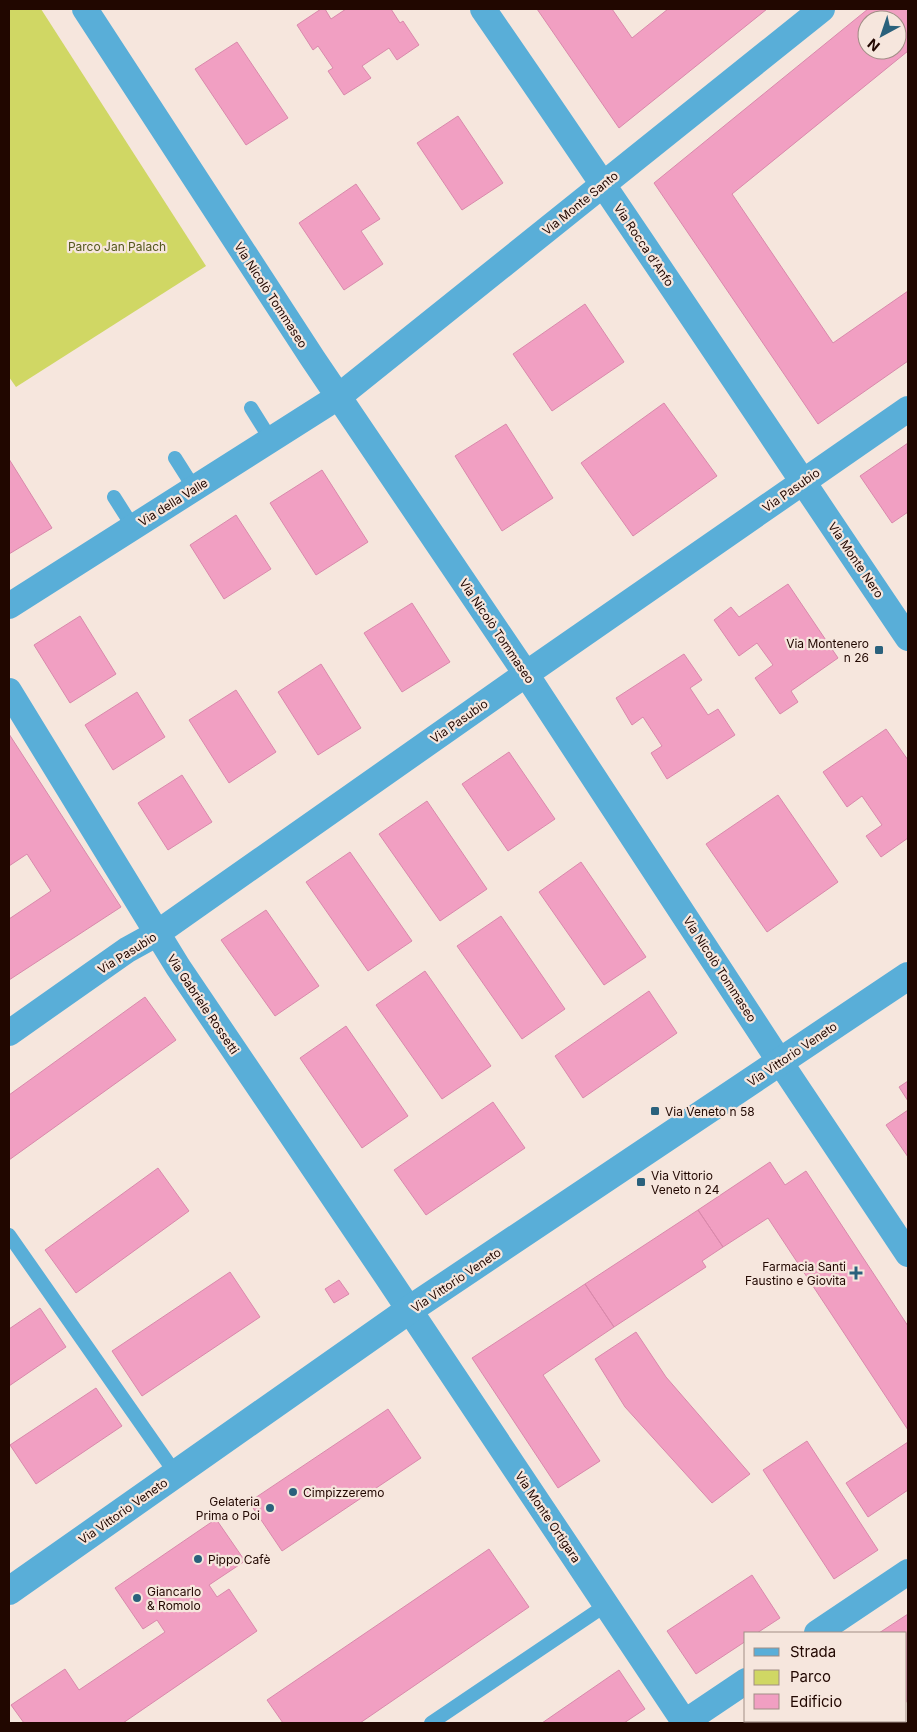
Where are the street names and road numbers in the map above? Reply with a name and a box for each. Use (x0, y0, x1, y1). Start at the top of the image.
street label: Via Monte Santo (539, 168, 621, 238)
street label: Via Rocca d'Anfo (611, 201, 677, 289)
street label: Via Nicolò Tommaseo (231, 239, 311, 351)
street label: Via Pasubio (759, 465, 823, 515)
street label: Via della Valle (136, 475, 210, 529)
street label: Via Monte Nero (825, 519, 887, 601)
street label: Via Nicolò Tommaseo (456, 576, 538, 686)
street label: Via Pasubio (427, 696, 491, 746)
street label: Via Nicolò Tommaseo (680, 913, 760, 1025)
street label: Via Pasubio (95, 929, 159, 977)
street label: Via Gabriele Rossetti (164, 951, 242, 1057)
street label: Via Vittorio Veneto (744, 1018, 840, 1090)
street label: Via Vittorio Veneto (408, 1244, 504, 1316)
street label: Via Monte Ortigara (512, 1469, 584, 1565)
street label: Via Vittorio Veneto (76, 1475, 170, 1547)

